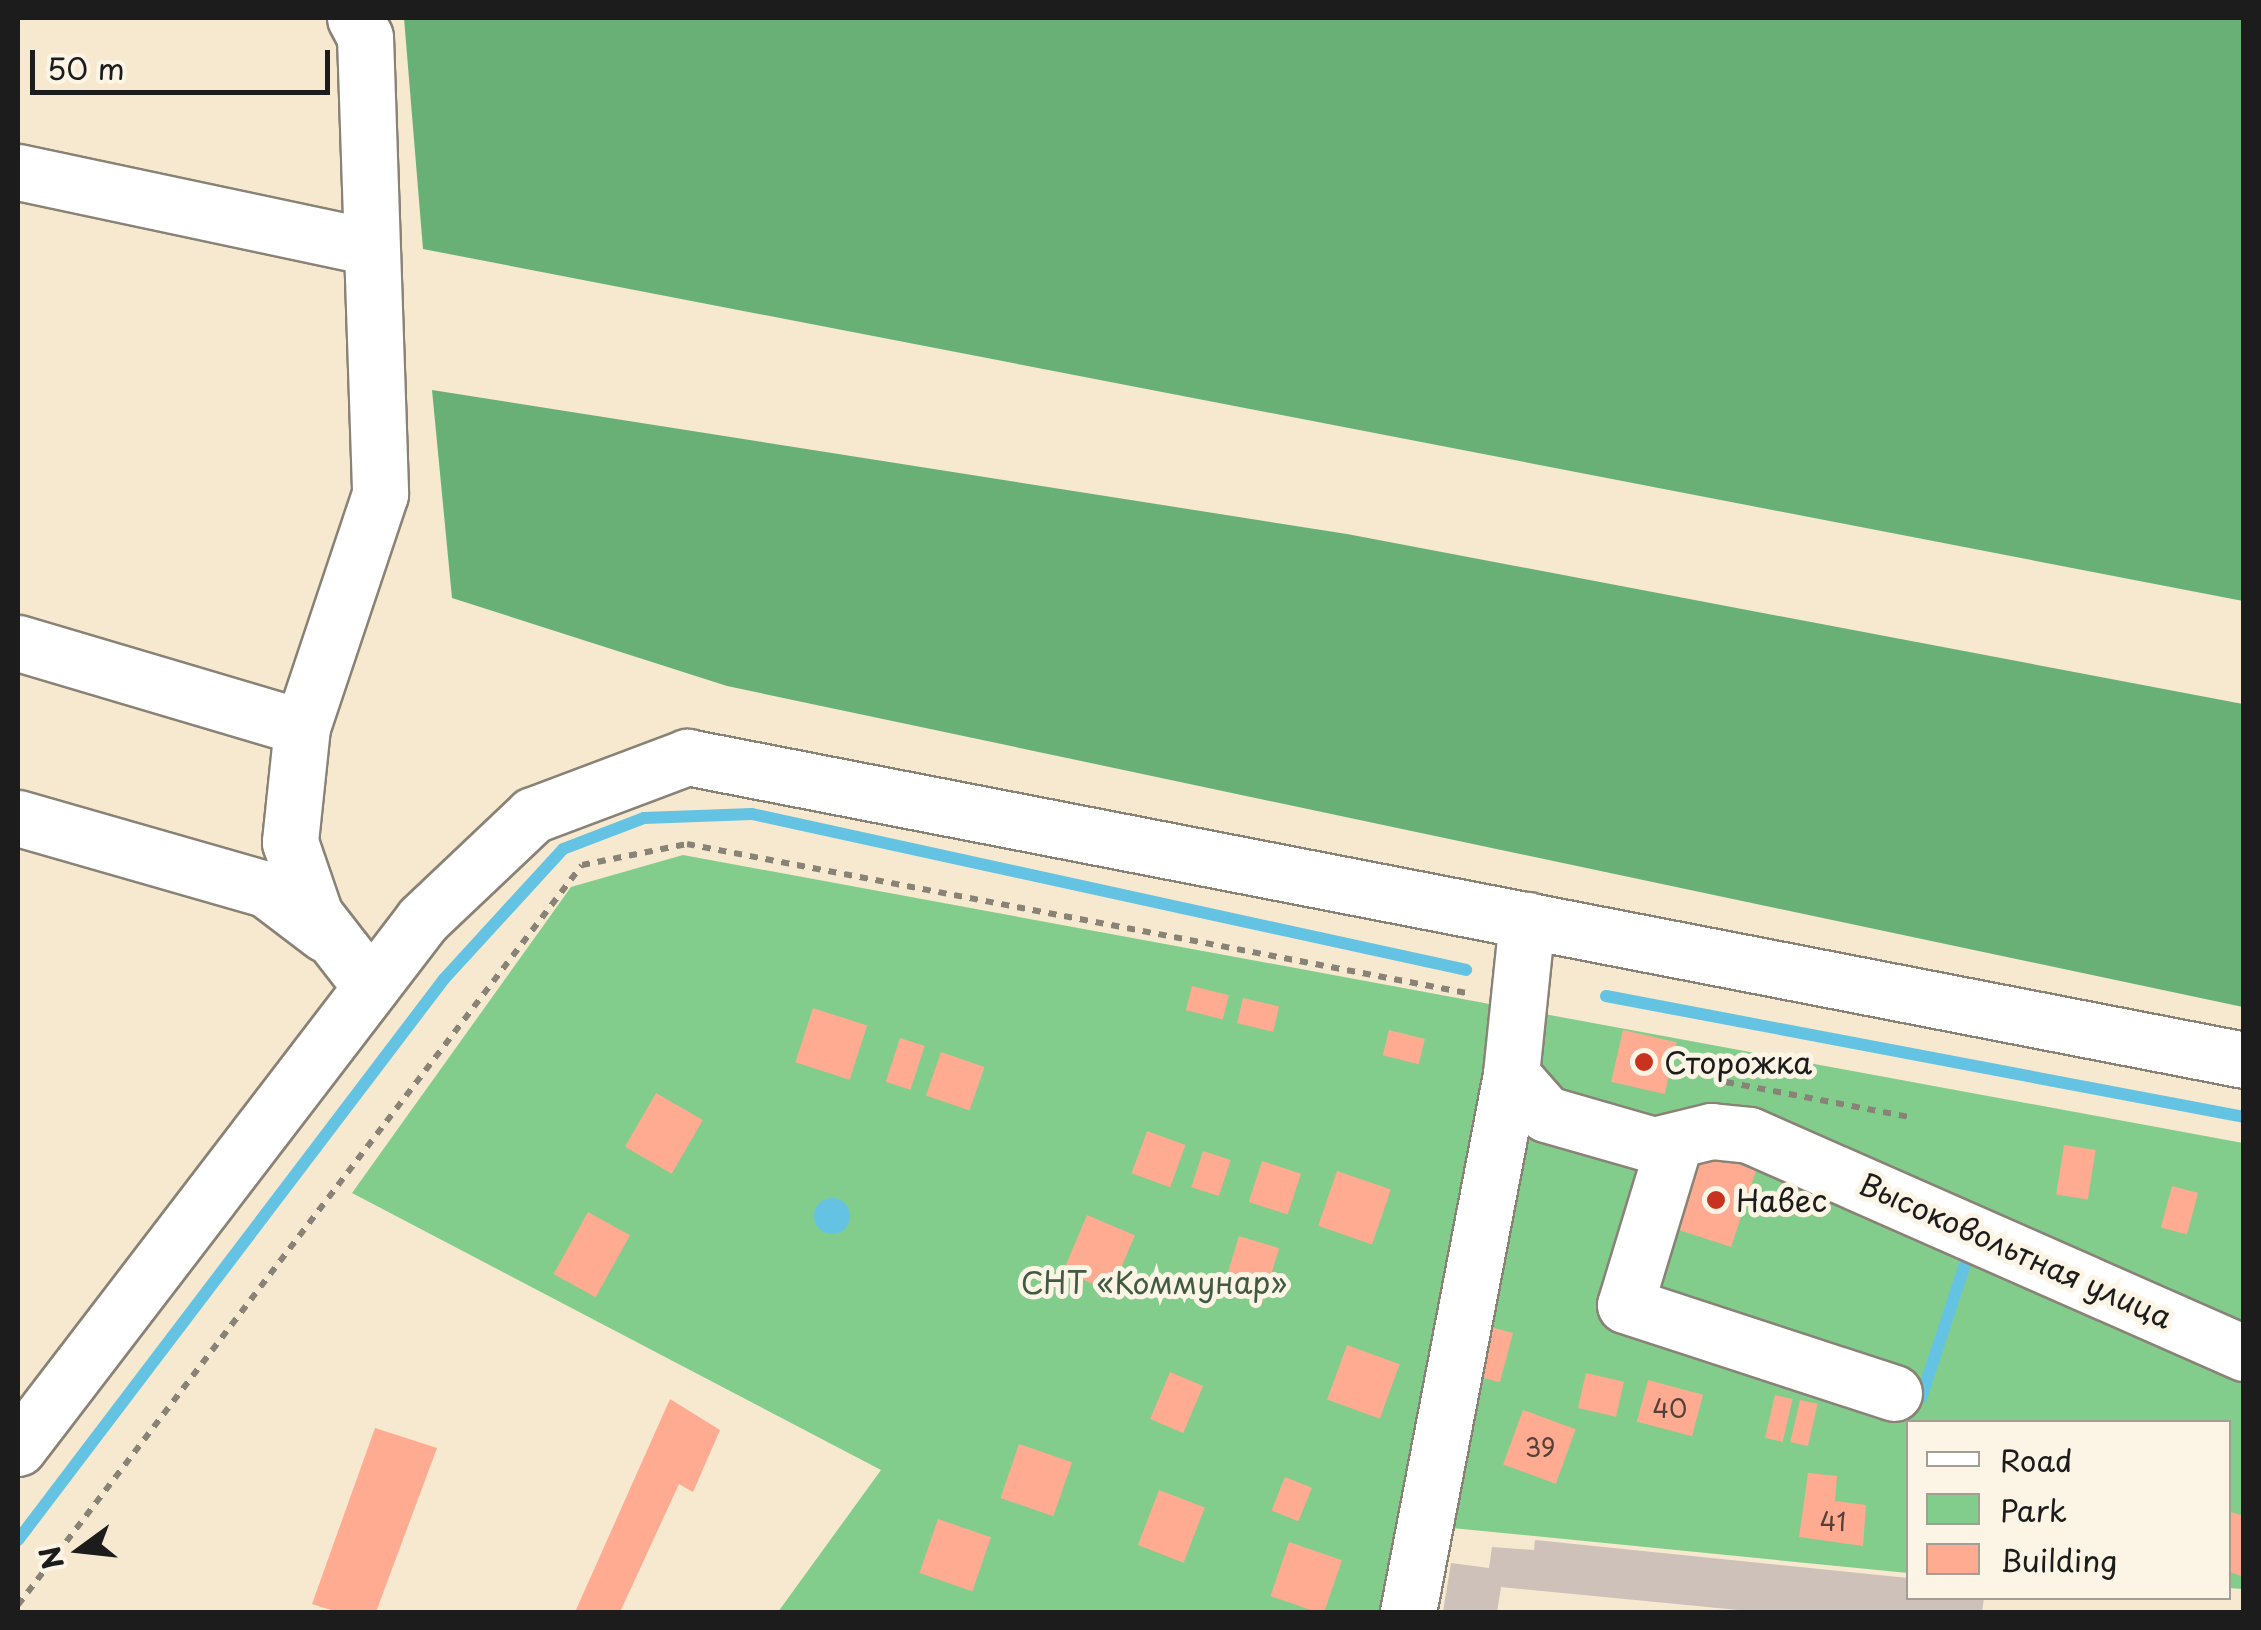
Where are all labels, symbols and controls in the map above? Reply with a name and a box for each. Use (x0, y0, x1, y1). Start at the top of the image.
scale bar (35, 30, 335, 92)
text: 50 m (47, 45, 125, 90)
place label: Сторожка (1664, 1044, 1812, 1080)
marker: Сторожка (1633, 1051, 1655, 1073)
street label: Высоковольтная улица (1853, 1164, 2179, 1336)
place label: Навес (1736, 1182, 1827, 1218)
marker: Навес (1705, 1189, 1727, 1211)
park label: СНТ «Коммунар» (1021, 1264, 1287, 1300)
house number: 40 (1653, 1393, 1687, 1423)
legend (1906, 1420, 2231, 1600)
house number: 39 (1525, 1432, 1555, 1462)
text: Road (2000, 1437, 2073, 1482)
text: Park (2000, 1487, 2067, 1532)
north arrow (30, 1500, 130, 1600)
house number: 41 (1820, 1506, 1846, 1536)
text: Building (2000, 1537, 2117, 1582)
text: N (27, 1542, 74, 1574)

